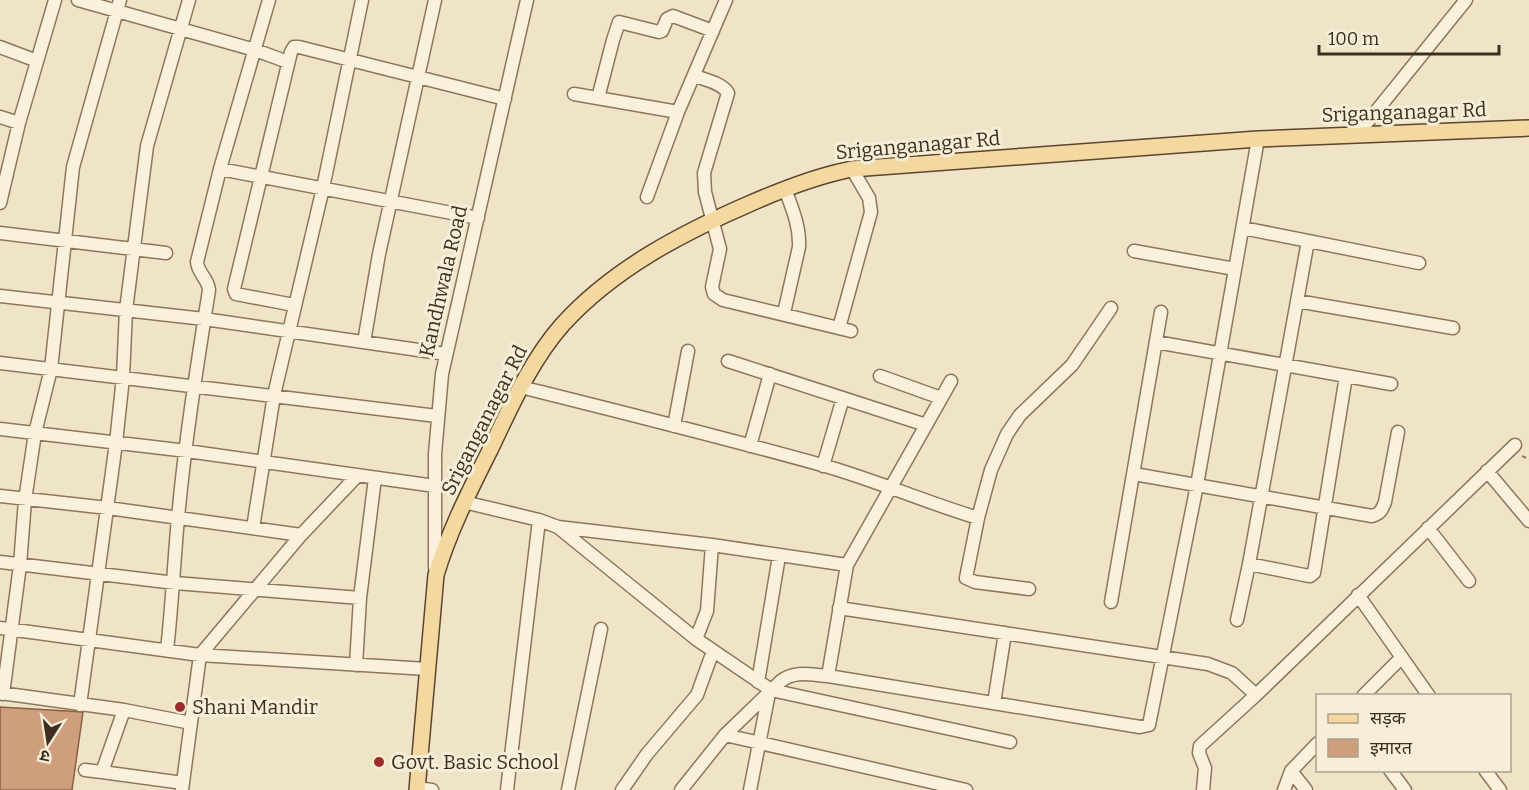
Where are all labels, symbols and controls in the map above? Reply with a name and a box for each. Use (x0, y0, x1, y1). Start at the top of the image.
scale bar (1319, 18, 1499, 56)
text: 100 m (1328, 28, 1379, 50)
street label: Sriganganagar Rd (1321, 97, 1487, 127)
street label: Sriganganagar Rd (835, 126, 1001, 164)
street label: Kandhwala Road (414, 203, 472, 359)
street label: Sriganganagar Rd (436, 341, 532, 499)
legend (1316, 694, 1511, 772)
place label: Shani Mandir (192, 695, 318, 719)
marker: Shani Mandir (173, 700, 187, 714)
text: सड़क (1370, 707, 1407, 729)
north arrow (18, 712, 78, 772)
text: इमारत (1370, 737, 1413, 759)
text: उ (38, 746, 52, 766)
place label: Govt. Basic School (391, 750, 559, 774)
marker: Govt. Basic School (372, 755, 386, 769)

